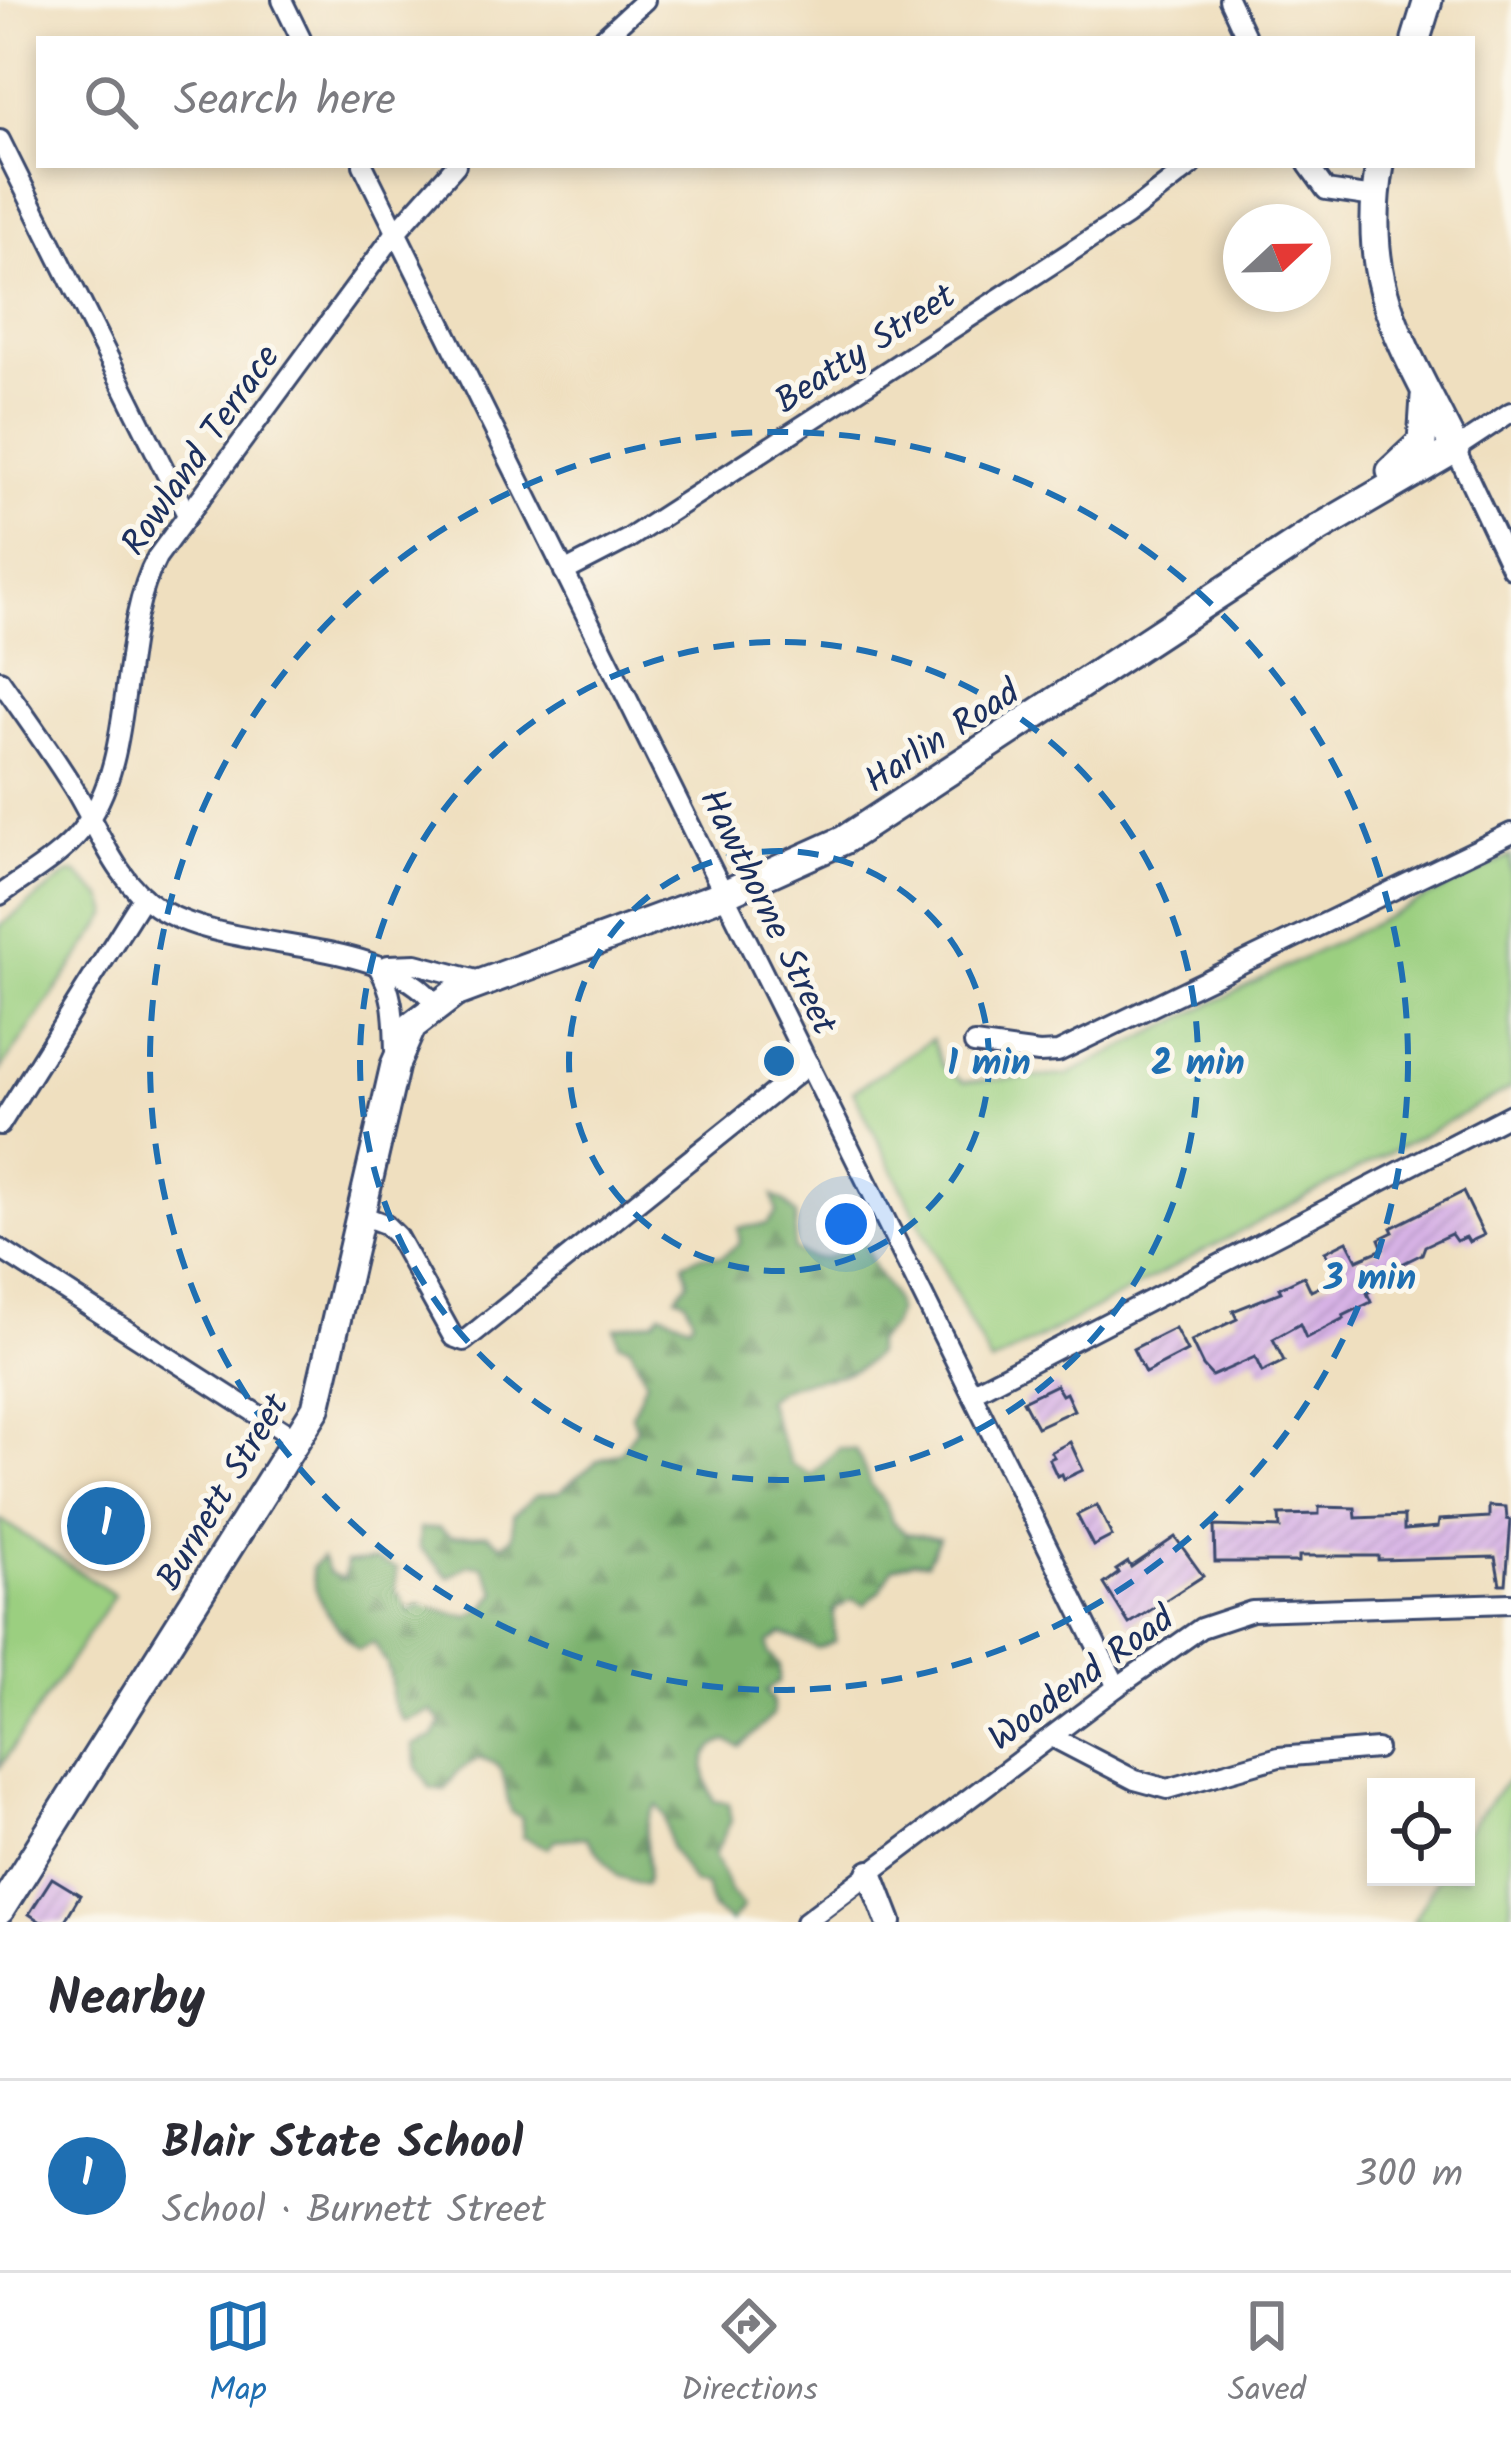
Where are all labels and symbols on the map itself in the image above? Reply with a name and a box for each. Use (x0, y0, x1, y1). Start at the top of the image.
north arrow (1223, 204, 1331, 312)
street label: Beatty Street (764, 269, 969, 430)
street label: Rowland Terrace (108, 333, 296, 569)
street label: Harlin Road (854, 666, 1033, 810)
street label: Hawthorne Street (683, 780, 852, 1046)
text: 1 min (947, 1036, 1031, 1093)
text: 2 min (1151, 1036, 1245, 1093)
centre of rings (758, 1040, 800, 1082)
your location (816, 1194, 876, 1254)
text: 3 min (1323, 1251, 1416, 1308)
street label: Burnett Street (143, 1382, 306, 1602)
pin: 1 (67, 1481, 145, 1571)
street label: Woodend Road (977, 1592, 1188, 1767)

